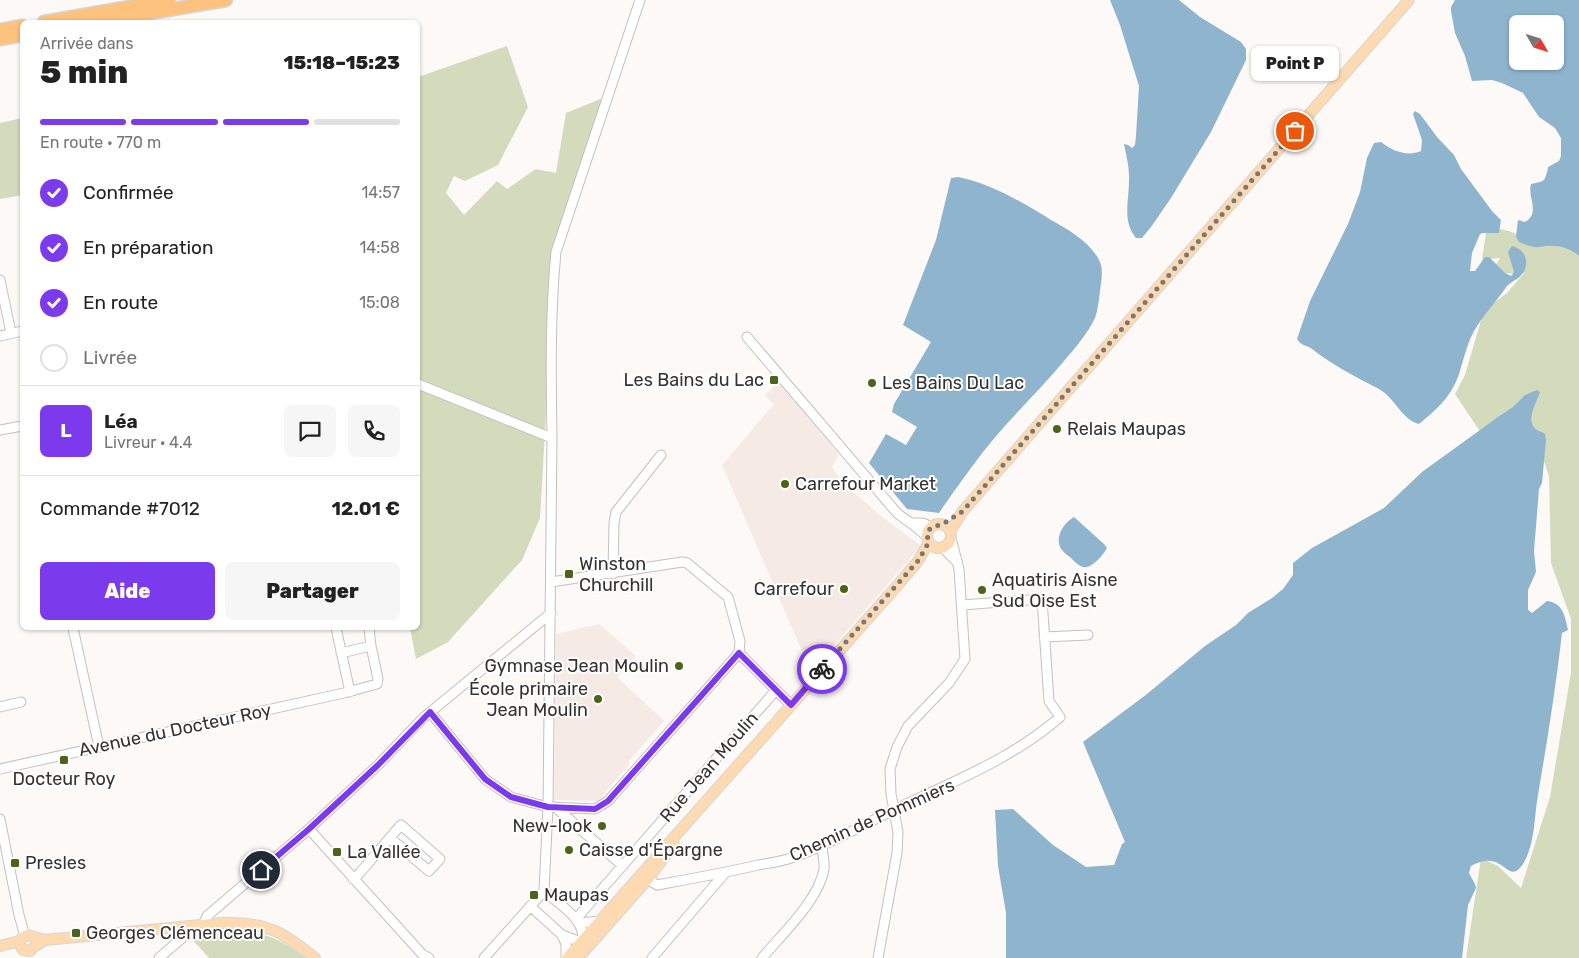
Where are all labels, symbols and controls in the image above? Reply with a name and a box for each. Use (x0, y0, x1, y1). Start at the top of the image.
north arrow (1509, 15, 1564, 70)
map controls (1509, 15, 1564, 70)
text: Arrivée dans (40, 34, 133, 53)
callout: Point P (1251, 46, 1339, 81)
text: 15:18–15:23 (284, 51, 400, 74)
text: 5 min (40, 53, 128, 91)
text: Point P (1266, 54, 1324, 73)
pin (1274, 110, 1316, 152)
icon: bag (1281, 117, 1309, 145)
text: En route · 770 m (40, 133, 161, 152)
icon: check (40, 179, 68, 207)
text: Confirmée (83, 181, 174, 204)
text: 14:57 (361, 183, 400, 202)
icon: check (40, 234, 68, 262)
text: En préparation (83, 236, 213, 259)
text: 14:58 (359, 238, 400, 257)
icon: check (40, 289, 68, 317)
text: En route (83, 291, 158, 314)
text: 15:08 (359, 293, 400, 312)
text: Livrée (83, 346, 137, 369)
place label: Les Bains du Lac (624, 369, 764, 391)
place label: Les Bains Du Lac (882, 372, 1024, 394)
marker: Les Bains du Lac (768, 374, 780, 386)
marker: Les Bains Du Lac (866, 377, 878, 389)
button: chat (284, 405, 336, 457)
button: phone (348, 405, 400, 457)
text: Léa (104, 410, 138, 433)
place label: Relais Maupas (1067, 418, 1186, 440)
text: L (60, 419, 72, 442)
marker: Relais Maupas (1051, 423, 1063, 435)
text: Livreur · 4.4 (104, 433, 193, 452)
place label: Carrefour Market (795, 473, 936, 495)
marker: Carrefour Market (779, 478, 791, 490)
text: Commande #7012 (40, 497, 200, 520)
text: 12.01 € (332, 497, 400, 520)
place label: Winston Churchill (579, 553, 653, 596)
button: Aide (40, 562, 215, 620)
button: Partager (225, 562, 400, 620)
marker: Winston Churchill (563, 568, 575, 580)
place label: Aquatiris Aisne Sud Oise Est (992, 569, 1118, 612)
place label: Carrefour (754, 578, 834, 600)
marker: Carrefour (838, 583, 850, 595)
marker: Aquatiris Aisne Sud Oise Est (976, 584, 988, 596)
courier (797, 644, 847, 694)
place label: Gymnase Jean Moulin (484, 655, 669, 677)
icon: bike (808, 655, 836, 683)
marker: Gymnase Jean Moulin (673, 660, 685, 672)
place label: École primaire Jean Moulin (469, 678, 588, 721)
marker: École primaire Jean Moulin (592, 693, 604, 705)
street label: Avenue du Docteur Roy (77, 699, 273, 761)
street label: Rue Jean Moulin (655, 707, 763, 827)
marker: Docteur Roy (58, 754, 70, 766)
place label: Docteur Roy (12, 768, 116, 790)
street label: Chemin de Pommiers (786, 774, 958, 866)
place label: New-look (512, 815, 593, 837)
marker: New-look (596, 820, 608, 832)
place label: Caisse d'Épargne (579, 839, 723, 861)
place label: La Vallée (347, 841, 421, 863)
marker: Caisse d'Épargne (563, 844, 575, 856)
marker: La Vallée (331, 846, 343, 858)
pin (240, 849, 282, 891)
place label: Presles (25, 852, 86, 874)
icon: home (247, 856, 275, 884)
marker: Presles (9, 857, 21, 869)
place label: Maupas (544, 884, 609, 906)
marker: Maupas (528, 889, 540, 901)
place label: Georges Clémenceau (86, 922, 264, 944)
marker: Georges Clémenceau (70, 927, 82, 939)

